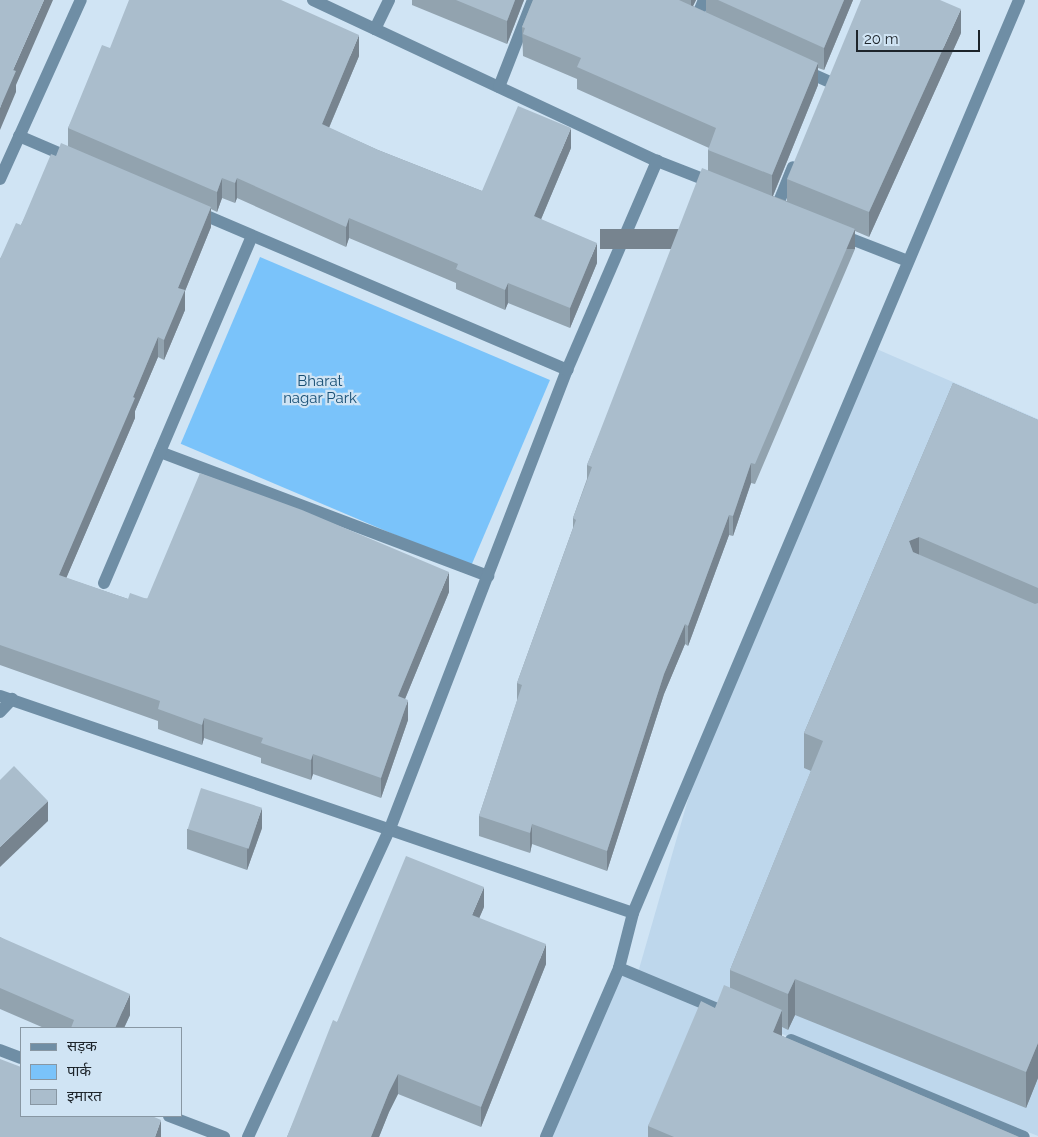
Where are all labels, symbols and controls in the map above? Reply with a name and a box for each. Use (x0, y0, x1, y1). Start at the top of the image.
scale bar (858, 20, 982, 52)
text: 20 m (864, 30, 899, 48)
park label: Bharat nagar Park (283, 372, 357, 407)
legend (20, 1027, 182, 1117)
text: सड़क (67, 1037, 97, 1055)
text: पार्क (67, 1062, 91, 1080)
text: इमारत (67, 1087, 102, 1105)

